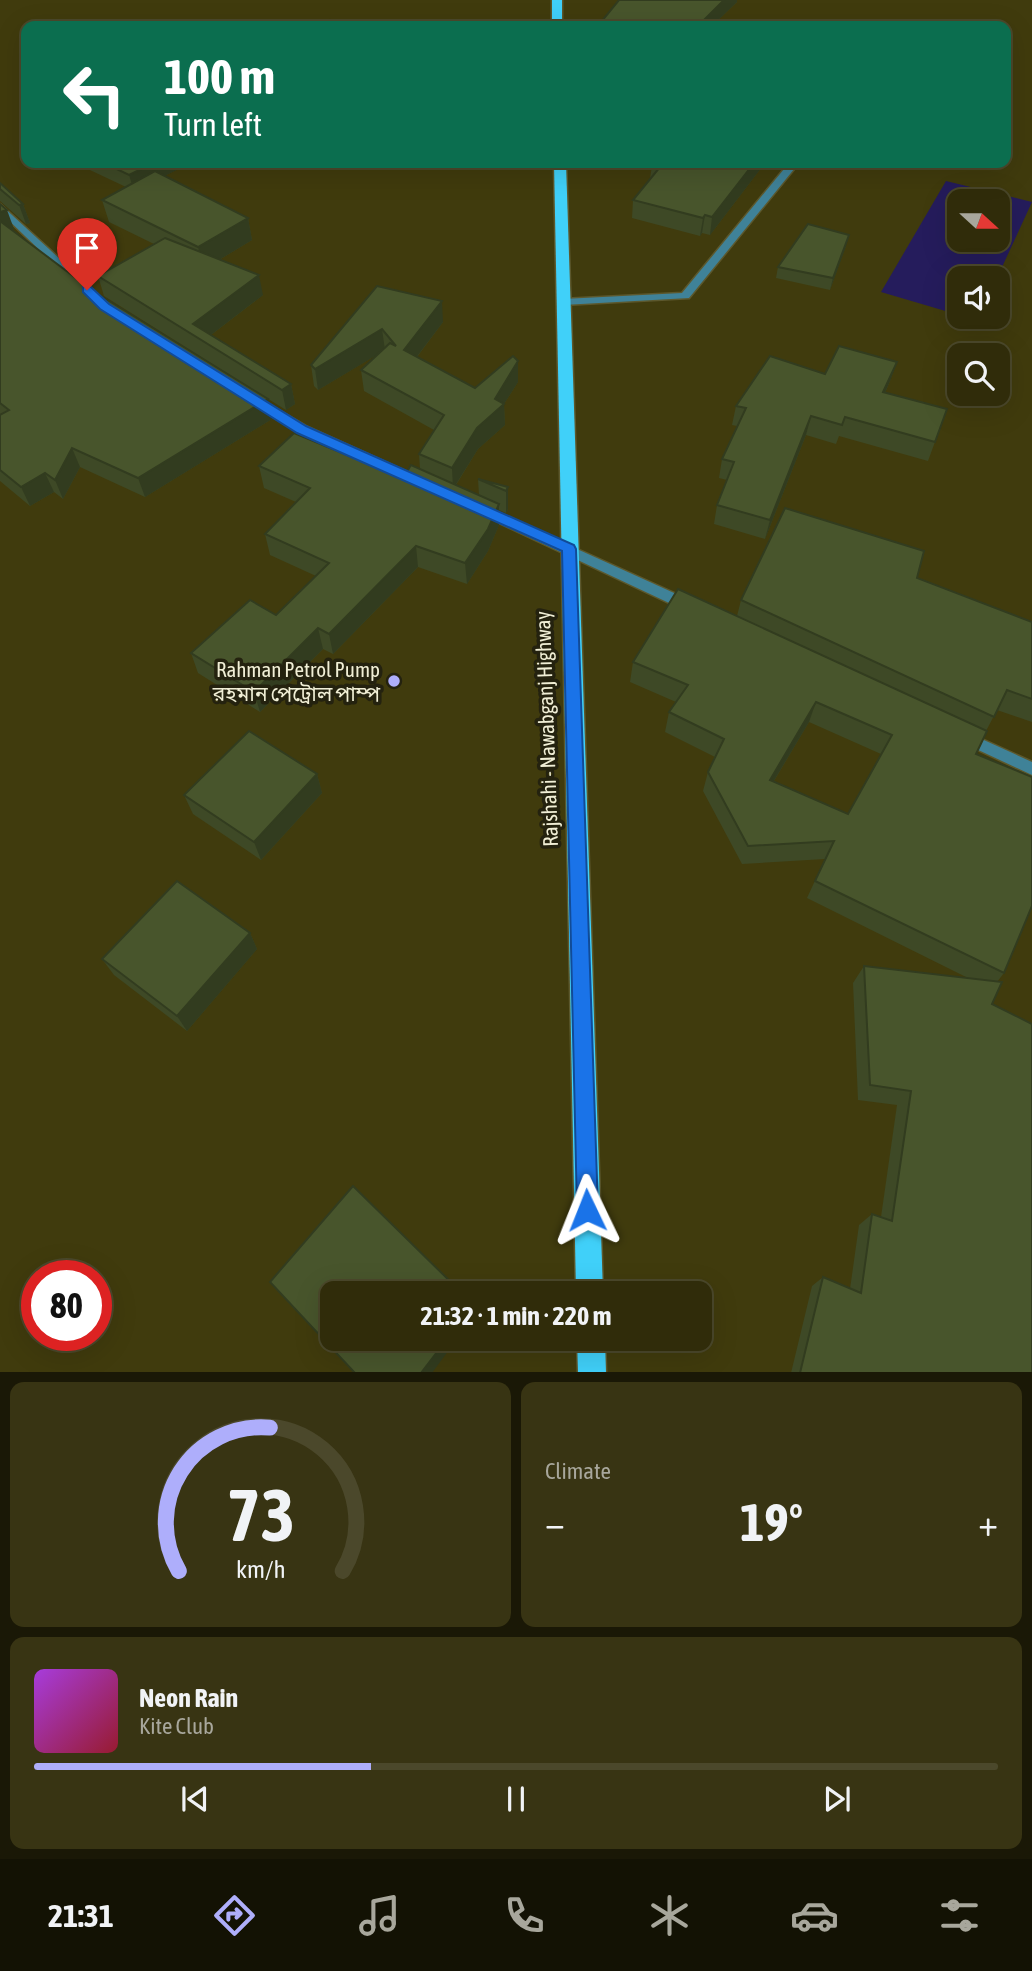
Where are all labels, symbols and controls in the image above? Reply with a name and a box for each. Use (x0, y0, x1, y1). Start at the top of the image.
text: 100 m (164, 48, 275, 104)
icon: left (49, 49, 140, 140)
text: Turn left (164, 106, 262, 143)
north arrow (947, 189, 1010, 252)
map controls (947, 189, 1010, 406)
pin (57, 218, 117, 290)
icon: arrive (68, 229, 106, 267)
button: sound (947, 266, 1010, 329)
button: search (947, 343, 1010, 406)
street label: Rajshahi - Nawabganj Highway (530, 610, 562, 847)
place label: Rahman Petrol Pump রহমান পেট্রোল পাম্প (212, 657, 381, 705)
marker: Rahman Petrol Pump রহমান পেট্রোল পাম্প (386, 673, 402, 689)
position arrow (550, 1173, 624, 1247)
speed limit sign: 80 (21, 1260, 112, 1351)
text: 21:32 · 1 min · 220 m (421, 1301, 611, 1331)
text: Climate (545, 1458, 611, 1484)
text: 73 (226, 1473, 295, 1556)
text: 19° (740, 1492, 803, 1552)
text: − (545, 1501, 565, 1544)
text: + (978, 1501, 998, 1544)
text: km/h (236, 1554, 285, 1582)
text: Neon Rain (139, 1683, 238, 1713)
text: Kite Club (139, 1713, 214, 1739)
icon: previous (176, 1780, 214, 1818)
icon: pause (497, 1780, 535, 1818)
icon: next (818, 1780, 856, 1818)
icon: directions (210, 1891, 259, 1940)
icon: music (355, 1891, 404, 1940)
icon: phone (500, 1891, 549, 1940)
icon: climate (645, 1891, 694, 1940)
icon: car (790, 1891, 839, 1940)
icon: filters (935, 1891, 984, 1940)
text: 21:31 (48, 1897, 114, 1934)

